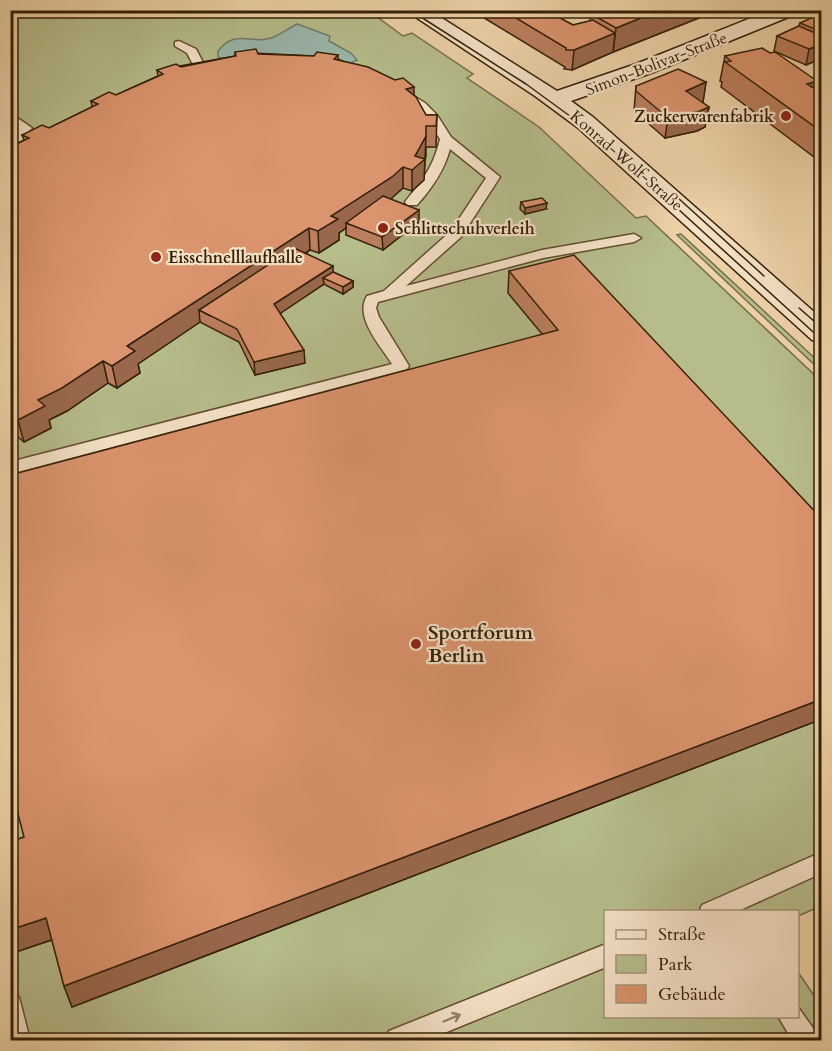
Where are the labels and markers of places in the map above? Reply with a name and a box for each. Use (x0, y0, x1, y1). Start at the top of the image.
place label: Zuckerwarenfabrik (634, 106, 774, 128)
marker: Zuckerwarenfabrik (779, 109, 793, 123)
place label: Schlittschuhverleih (395, 218, 535, 240)
marker: Schlittschuhverleih (376, 221, 390, 235)
place label: Eisschnelllaufhalle (168, 247, 303, 269)
marker: Eisschnelllaufhalle (149, 250, 163, 264)
place label: Sportforum Berlin (428, 619, 534, 669)
marker: Sportforum Berlin (409, 637, 423, 651)

